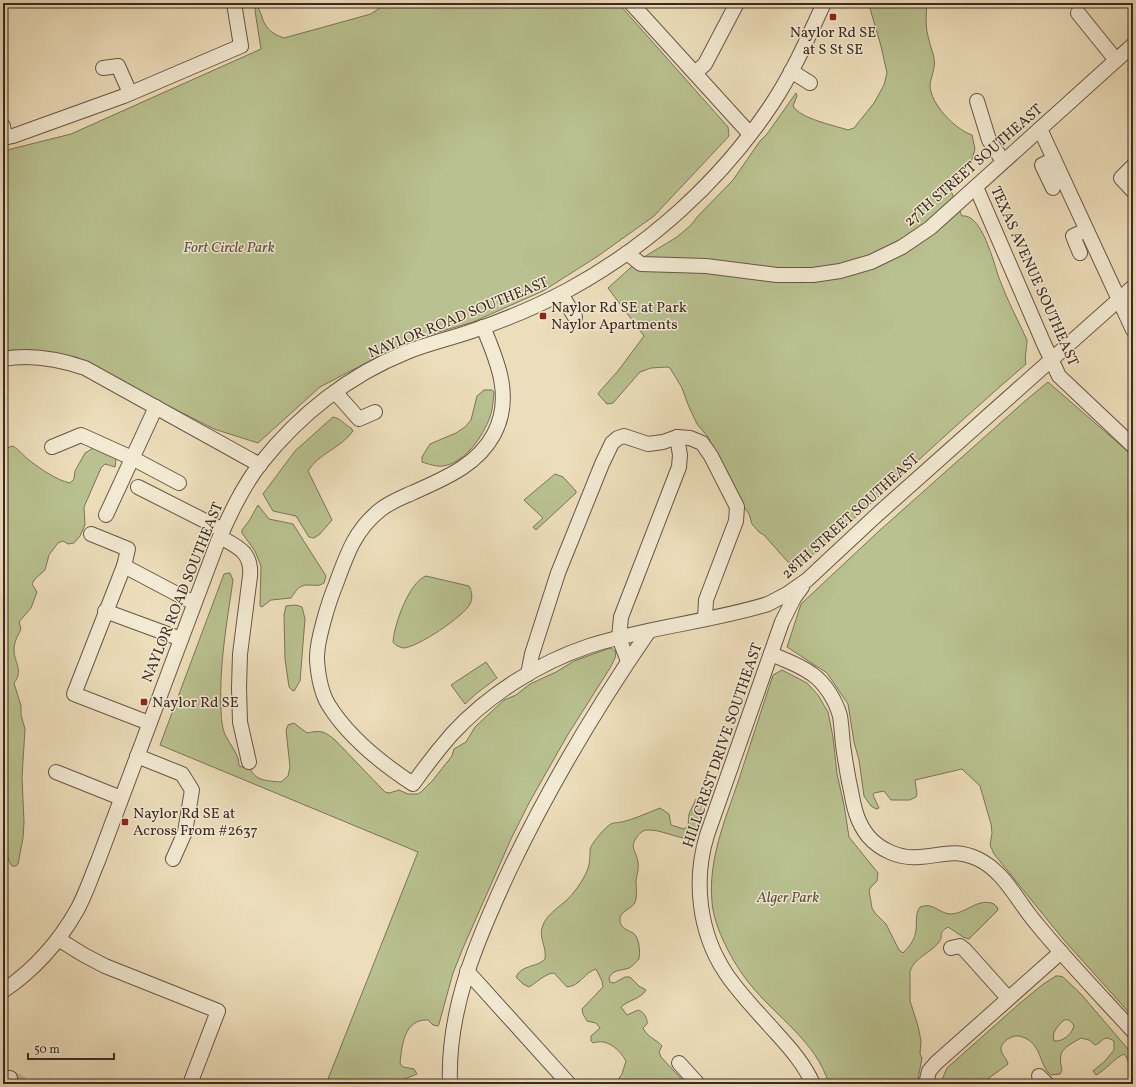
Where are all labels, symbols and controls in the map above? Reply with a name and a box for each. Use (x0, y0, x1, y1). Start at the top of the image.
marker: Naylor Rd SE at S St SE (828, 12, 838, 22)
place label: Naylor Rd SE at S St SE (790, 23, 876, 61)
street label: 27TH STREET SOUTHEAST (900, 100, 1048, 232)
street label: TEXAS AVENUE SOUTHEAST (984, 183, 1083, 370)
park label: Fort Circle Park (183, 238, 275, 259)
street label: NAYLOR ROAD SOUTHEAST (365, 272, 552, 364)
place label: Naylor Rd SE at Park Naylor Apartments (551, 298, 687, 336)
marker: Naylor Rd SE at Park Naylor Apartments (538, 311, 548, 321)
street label: 28TH STREET SOUTHEAST (778, 449, 925, 585)
street label: NAYLOR ROAD SOUTHEAST (138, 499, 229, 686)
street label: HILLCREST DRIVE SOUTHEAST (678, 640, 768, 851)
place label: Naylor Rd SE (152, 693, 239, 714)
marker: Naylor Rd SE (139, 697, 149, 707)
place label: Naylor Rd SE at Across From #2637 (133, 804, 258, 842)
marker: Naylor Rd SE at Across From #2637 (120, 817, 130, 827)
park label: Alger Park (756, 888, 819, 909)
scale bar (28, 1035, 114, 1061)
text: 50 m (34, 1042, 60, 1058)

